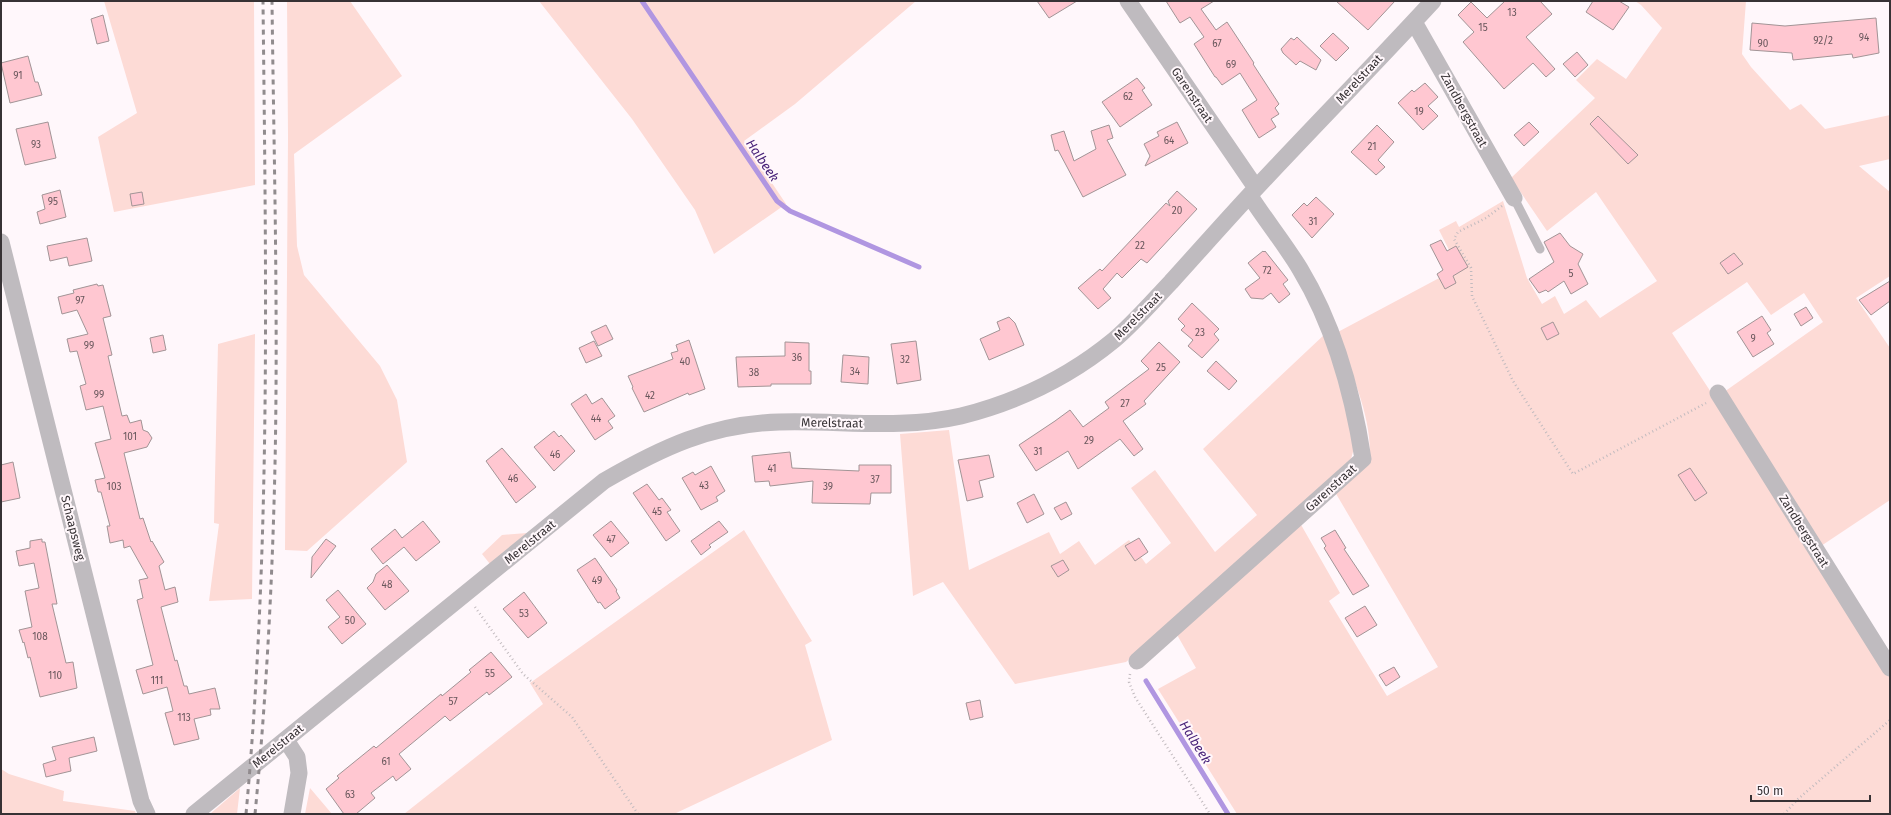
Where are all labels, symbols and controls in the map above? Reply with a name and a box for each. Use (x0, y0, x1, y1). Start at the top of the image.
house number: 13 (1507, 7, 1517, 19)
house number: 15 (1478, 22, 1488, 34)
house number: 94 (1859, 32, 1870, 44)
house number: 92/2 (1813, 35, 1833, 47)
house number: 67 (1212, 38, 1222, 50)
house number: 90 (1758, 38, 1769, 50)
street label: Merelstraat (1333, 51, 1386, 106)
house number: 69 (1226, 59, 1236, 71)
street label: Garenstraat (1168, 65, 1216, 126)
house number: 91 (13, 70, 23, 82)
street label: Zandbergstraat (1438, 70, 1490, 150)
house number: 62 (1123, 91, 1133, 103)
house number: 19 (1414, 106, 1424, 118)
house number: 64 (1164, 135, 1175, 147)
water label: Halbeek (743, 136, 782, 184)
house number: 93 (31, 139, 41, 151)
house number: 21 (1367, 141, 1377, 153)
house number: 95 (48, 196, 58, 208)
house number: 20 (1172, 205, 1183, 217)
house number: 31 (1308, 216, 1318, 228)
house number: 22 (1135, 240, 1145, 252)
house number: 72 (1262, 265, 1272, 277)
house number: 5 (1568, 268, 1574, 280)
street label: Merelstraat (1111, 289, 1165, 343)
house number: 97 (75, 295, 85, 307)
house number: 23 (1195, 327, 1205, 339)
house number: 9 (1750, 333, 1756, 345)
house number: 99 (84, 340, 94, 352)
house number: 36 (792, 352, 802, 364)
house number: 32 (900, 354, 910, 366)
house number: 40 (680, 356, 691, 368)
house number: 25 (1156, 362, 1166, 374)
house number: 34 (850, 366, 861, 378)
house number: 38 (749, 367, 760, 379)
house number: 99 (94, 389, 104, 401)
house number: 42 (645, 390, 655, 402)
house number: 27 (1120, 398, 1130, 410)
house number: 44 (591, 413, 602, 425)
street label: Merelstraat (801, 415, 864, 431)
house number: 101 (123, 431, 137, 443)
house number: 29 (1084, 435, 1094, 447)
house number: 31 (1033, 446, 1043, 458)
house number: 46 (550, 449, 560, 461)
street label: Garenstraat (1303, 461, 1360, 514)
house number: 41 (767, 463, 777, 475)
house number: 46 (508, 473, 518, 485)
house number: 37 (870, 474, 880, 486)
house number: 43 (699, 480, 709, 492)
house number: 103 (107, 481, 121, 493)
house number: 39 (823, 481, 833, 493)
street label: Zandbergstraat (1776, 492, 1832, 570)
street label: Schaapsweg (58, 494, 88, 563)
house number: 45 (652, 506, 662, 518)
street label: Merelstraat (502, 517, 559, 567)
house number: 47 (606, 534, 616, 546)
house number: 49 (592, 575, 602, 587)
house number: 48 (382, 579, 393, 591)
house number: 53 (519, 608, 529, 620)
house number: 50 (345, 615, 356, 627)
house number: 108 (32, 631, 48, 643)
house number: 55 (485, 668, 495, 680)
house number: 110 (48, 670, 62, 682)
house number: 111 (151, 675, 163, 687)
house number: 57 (448, 696, 458, 708)
house number: 113 (177, 712, 191, 724)
water label: Halbeek (1177, 718, 1215, 767)
street label: Merelstraat (250, 721, 307, 771)
house number: 61 (381, 756, 391, 768)
scale bar (1751, 777, 1870, 803)
text: 50 m (1757, 784, 1783, 798)
house number: 63 (345, 789, 355, 801)

